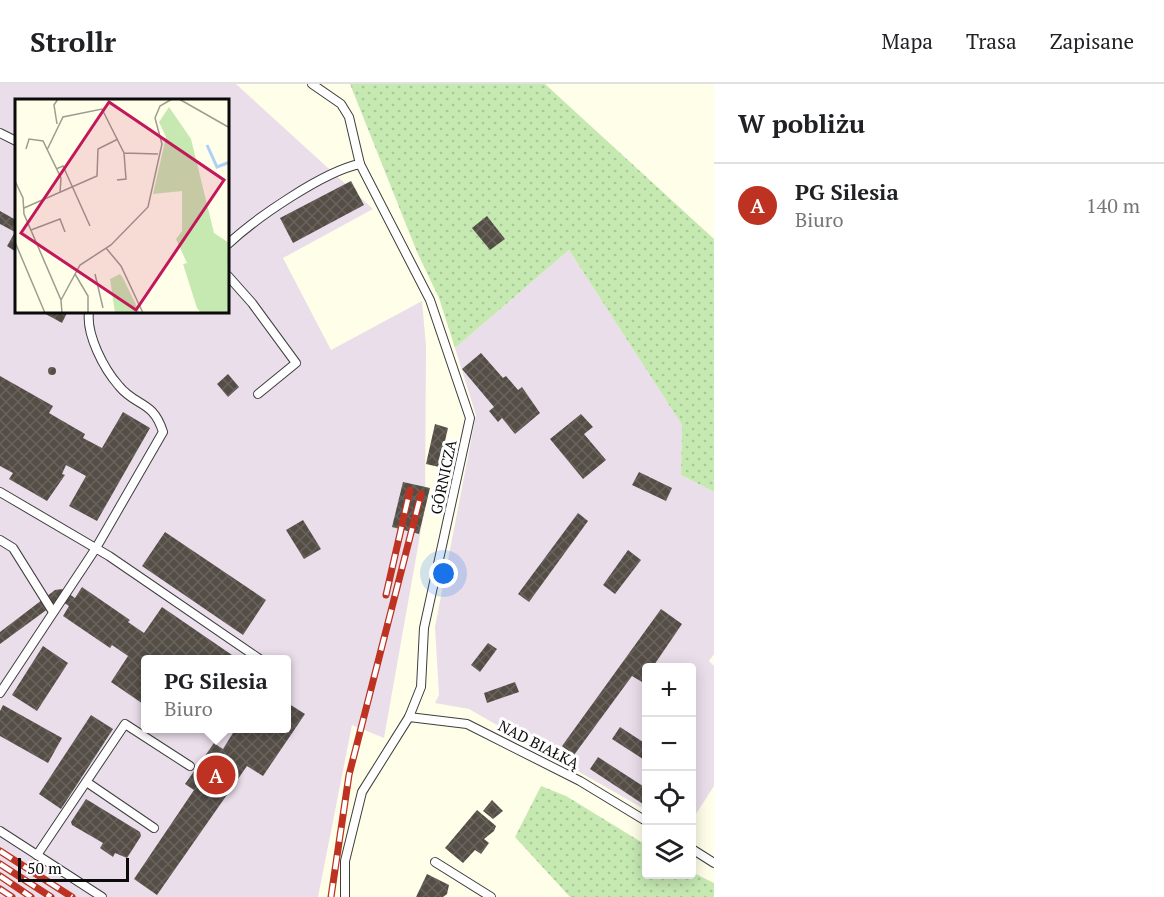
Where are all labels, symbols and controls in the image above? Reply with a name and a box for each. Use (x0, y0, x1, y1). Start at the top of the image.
text: Strollr (30, 23, 116, 60)
text: Mapa (882, 27, 933, 55)
text: Trasa (966, 27, 1017, 55)
text: Zapisane (1050, 27, 1134, 55)
inset map (15, 99, 230, 314)
text: W pobliżu (738, 106, 865, 140)
text: PG Silesia (795, 177, 899, 206)
text: A (750, 192, 765, 219)
text: 140 m (1086, 192, 1140, 219)
text: Biuro (795, 206, 844, 233)
street label: GÓRNICZA (425, 437, 461, 516)
your location (429, 559, 458, 588)
popup (141, 655, 291, 733)
map controls (642, 663, 696, 879)
button: + (642, 663, 696, 717)
text: PG Silesia (164, 666, 268, 695)
text: Biuro (164, 695, 213, 722)
street label: NAD BIAŁKĄ (495, 715, 583, 773)
button: − (642, 717, 696, 771)
pin: A (196, 752, 236, 798)
button: locate (642, 771, 696, 825)
button: layers (642, 825, 696, 879)
scale bar (18, 855, 129, 882)
text: 50 m (27, 857, 62, 879)

